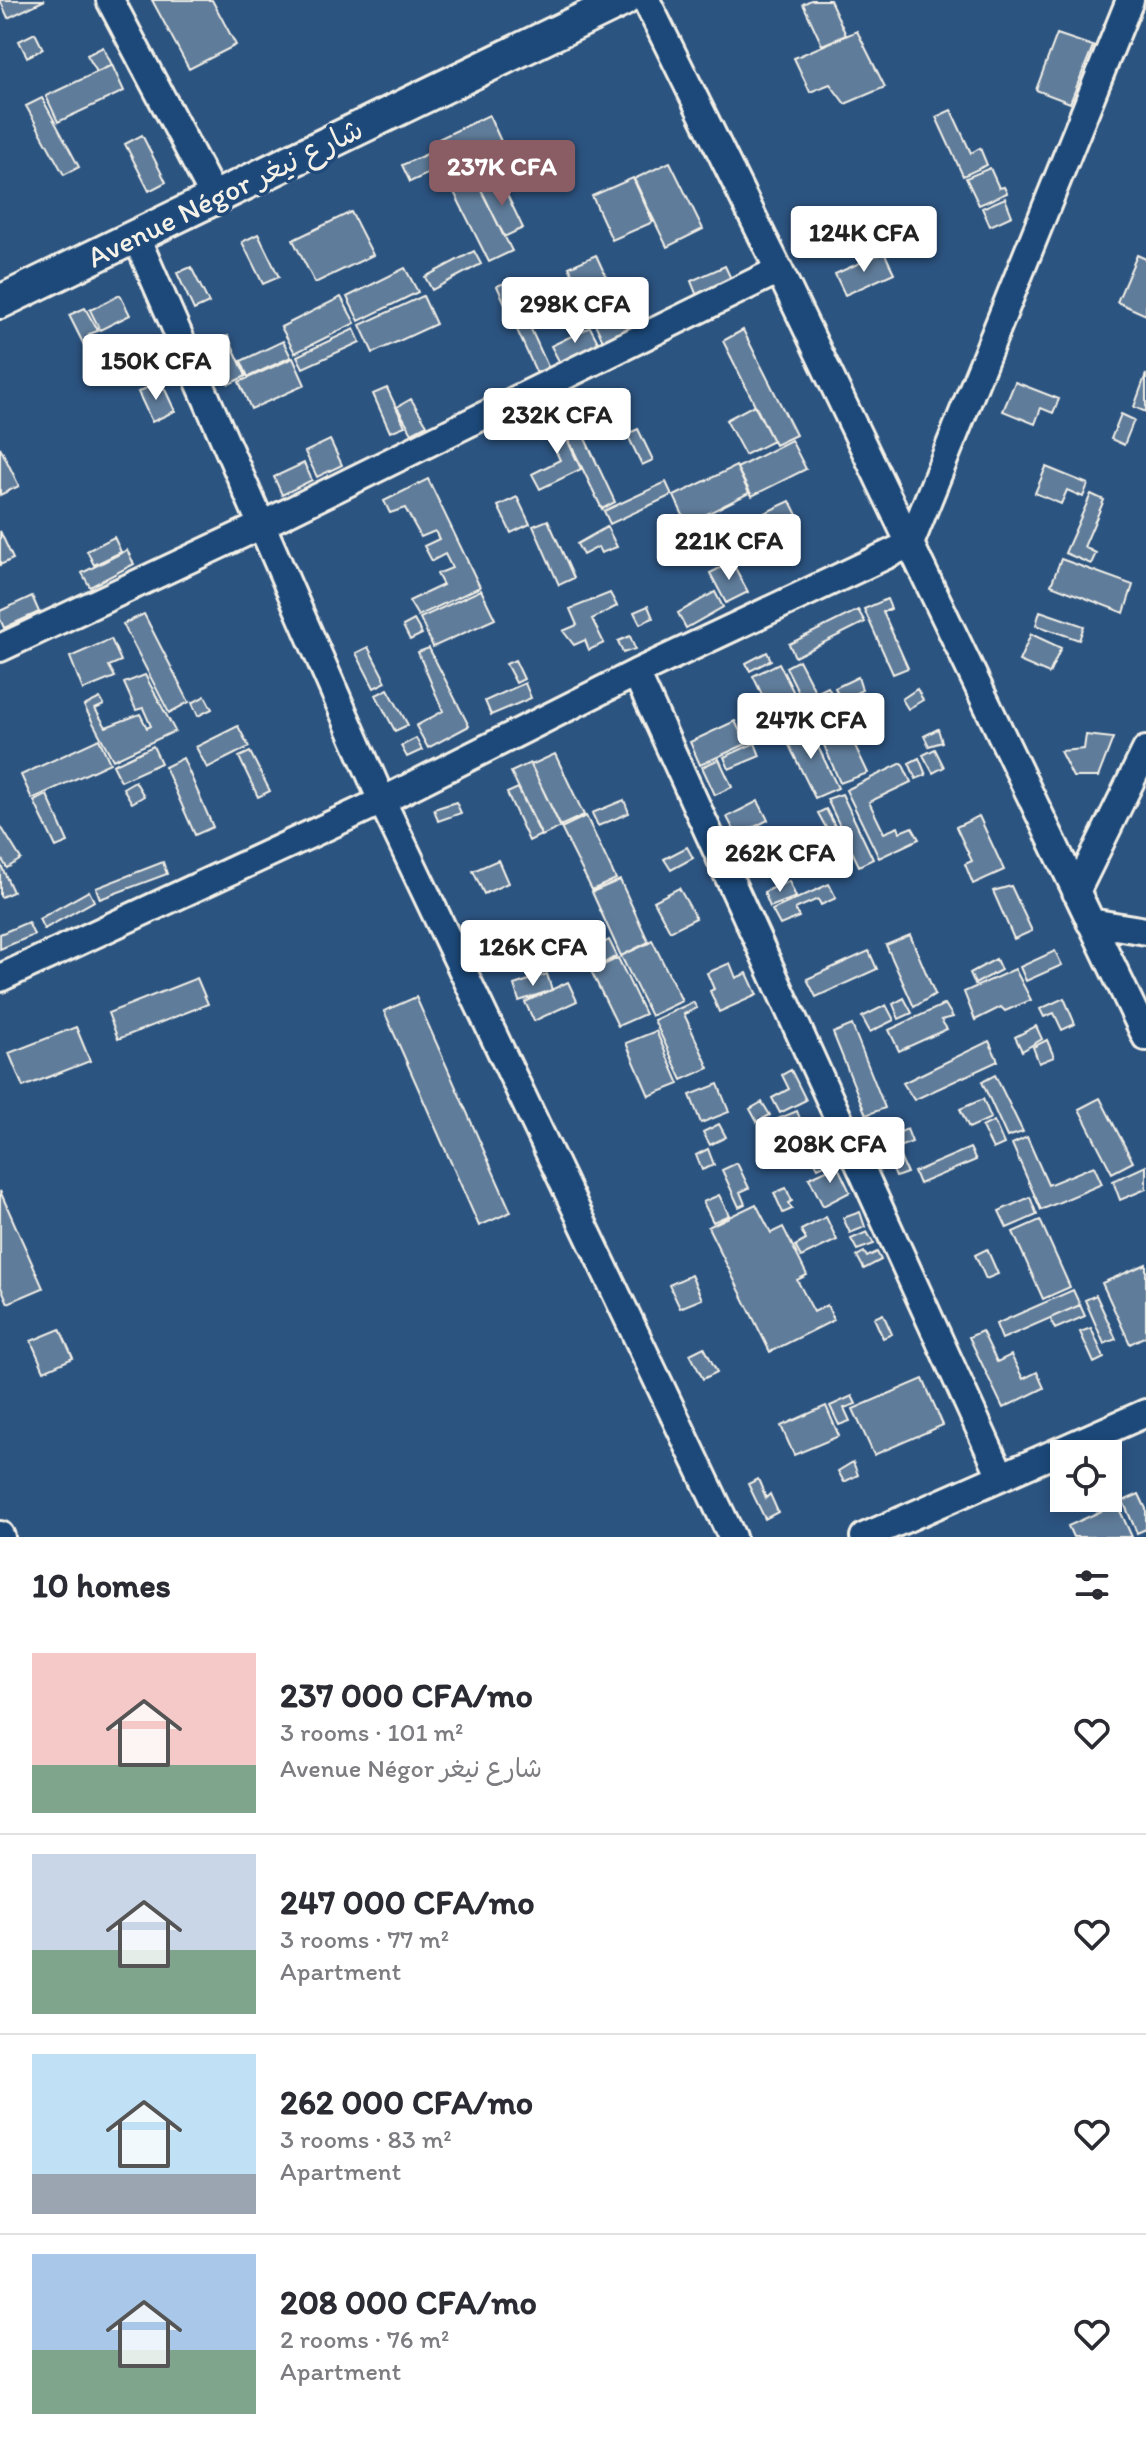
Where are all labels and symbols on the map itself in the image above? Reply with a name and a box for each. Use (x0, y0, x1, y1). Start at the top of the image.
street label: Avenue Négor شارع نيغر (81, 110, 370, 278)
pin: 237K CFA (419, 140, 585, 208)
pin: 124K CFA (781, 206, 947, 274)
pin: 298K CFA (492, 277, 658, 345)
pin: 150K CFA (73, 334, 239, 402)
pin: 232K CFA (474, 388, 640, 456)
pin: 221K CFA (646, 514, 812, 582)
pin: 247K CFA (728, 693, 894, 761)
pin: 262K CFA (697, 826, 863, 894)
pin: 126K CFA (450, 920, 616, 988)
pin: 208K CFA (747, 1117, 913, 1185)

